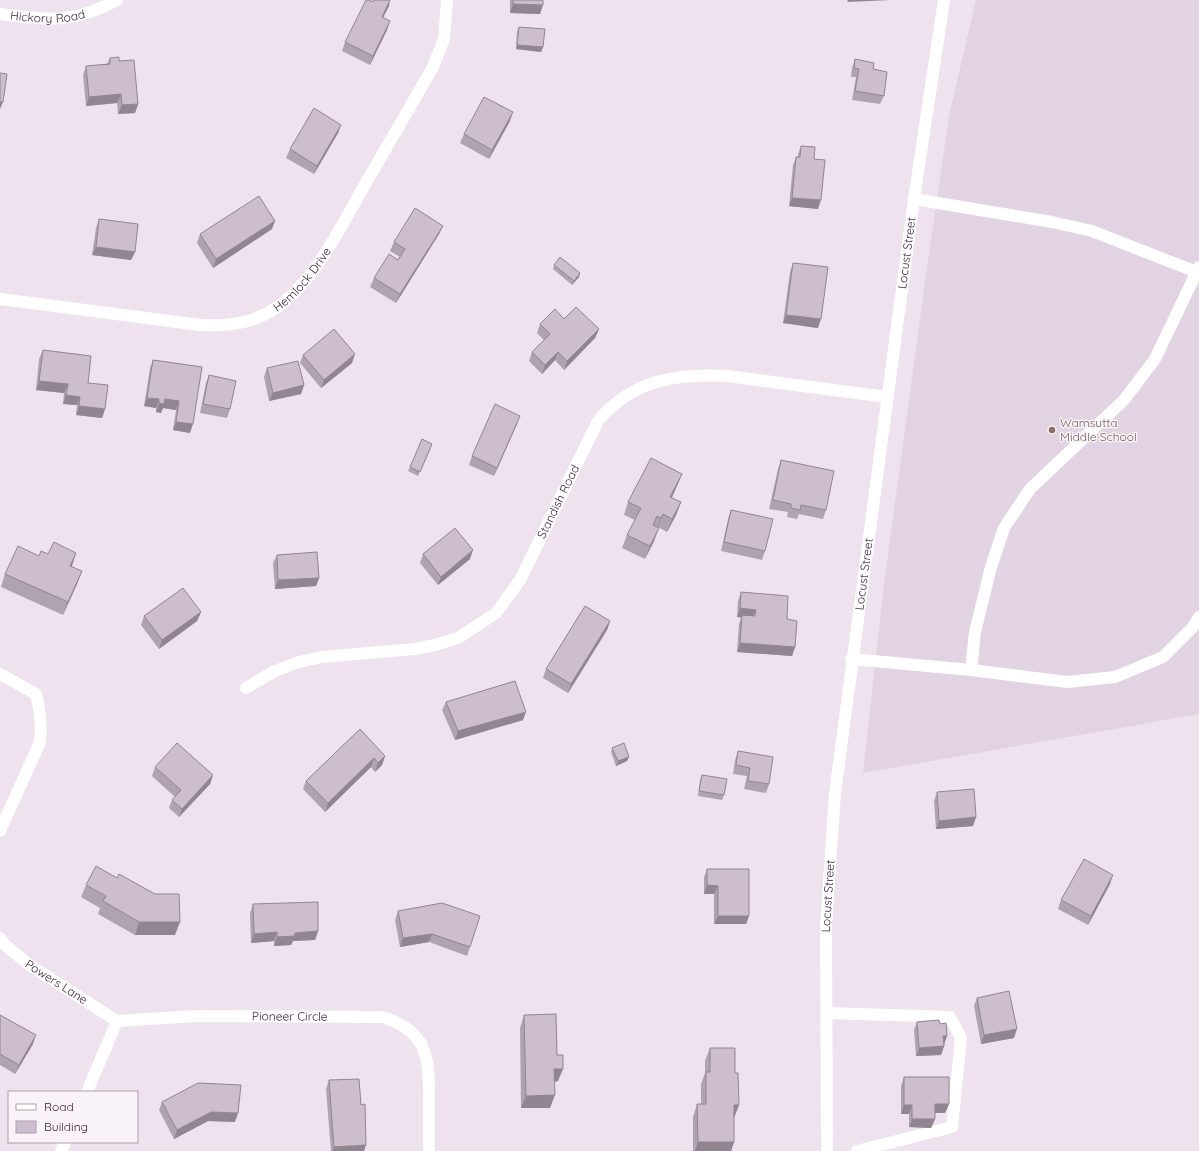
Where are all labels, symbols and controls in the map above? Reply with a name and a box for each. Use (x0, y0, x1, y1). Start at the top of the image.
street label: Hickory Road (9, 6, 87, 26)
street label: Locust Street (894, 216, 919, 290)
street label: Hemlock Drive (270, 244, 334, 315)
place label: Wamsutta Middle School (1060, 415, 1137, 444)
marker: Wamsutta Middle School (1047, 425, 1057, 435)
street label: Standish Road (533, 462, 582, 541)
street label: Locust Street (851, 537, 876, 611)
street label: Locust Street (818, 859, 837, 932)
street label: Powers Lane (23, 956, 91, 1007)
street label: Pioneer Circle (252, 1008, 328, 1024)
legend (8, 1091, 138, 1143)
text: Road (44, 1099, 74, 1114)
text: Building (44, 1119, 88, 1134)

